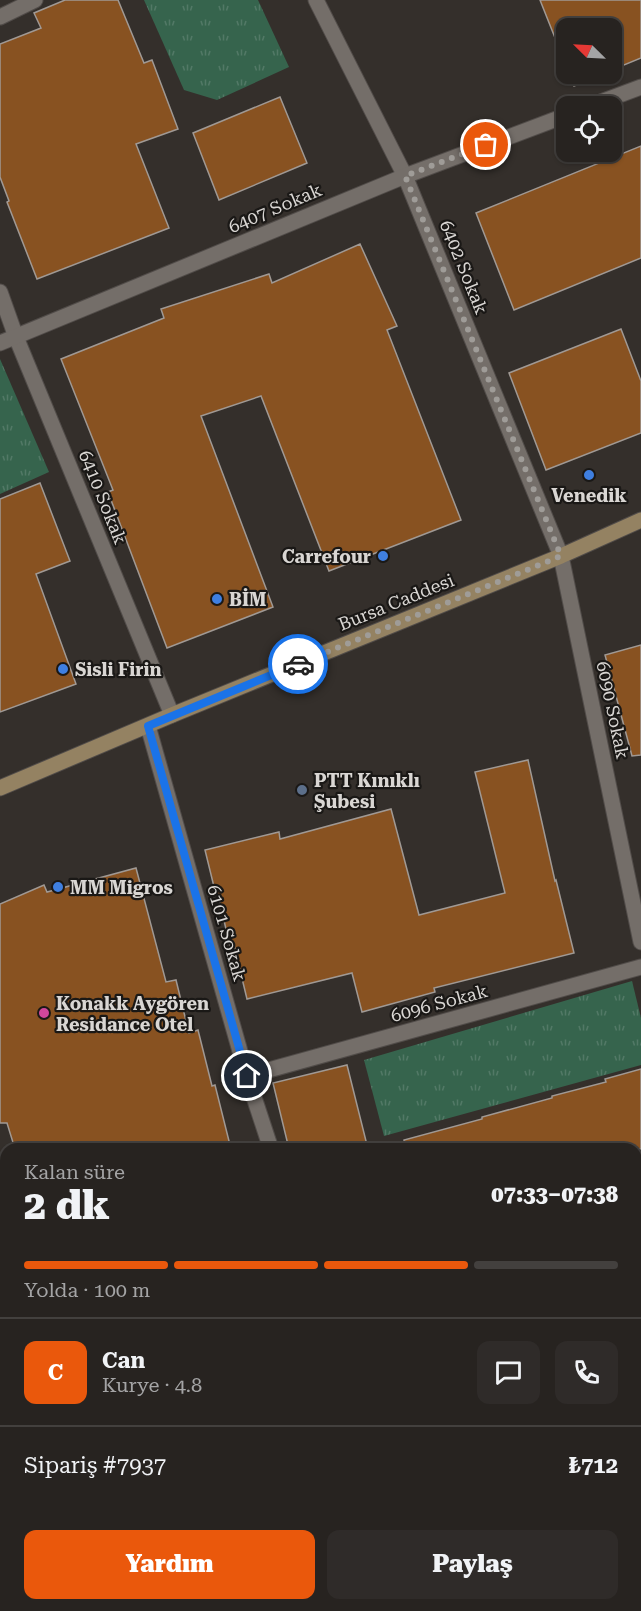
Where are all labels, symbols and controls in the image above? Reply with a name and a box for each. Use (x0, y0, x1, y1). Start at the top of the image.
north arrow (556, 18, 622, 84)
map controls (556, 18, 622, 162)
button: locate (556, 96, 622, 162)
pin (460, 119, 511, 170)
icon: bag (469, 128, 502, 161)
street label: 6407 Sokak (225, 179, 325, 237)
street label: 6402 Sokak (436, 217, 492, 317)
street label: 6410 Sokak (75, 447, 131, 547)
marker: Venedik (582, 468, 596, 482)
place label: Venedik (551, 485, 627, 506)
place label: Carrefour (282, 546, 371, 567)
marker: Carrefour (376, 549, 390, 563)
street label: Bursa Caddesi (335, 569, 457, 635)
place label: BİM (229, 588, 266, 610)
marker: BİM (210, 592, 224, 606)
courier (268, 634, 328, 694)
icon: car (282, 648, 315, 681)
place label: Sisli Firin (75, 659, 161, 680)
street label: 6090 Sokak (592, 659, 634, 761)
marker: Sisli Firin (56, 662, 70, 676)
place label: PTT Kınıklı Şubesi (314, 770, 420, 812)
marker: PTT Kınıklı Şubesi (295, 783, 309, 797)
place label: MM Migros (70, 877, 173, 898)
marker: MM Migros (51, 880, 65, 894)
street label: 6101 Sokak (203, 882, 251, 984)
street label: 6096 Sokak (388, 980, 490, 1026)
place label: Konakk Aygören Residance Otel (56, 993, 209, 1035)
marker: Konakk Aygören Residance Otel (37, 1006, 51, 1020)
pin (221, 1050, 272, 1101)
icon: home (230, 1059, 263, 1092)
text: Kalan süre (24, 1160, 125, 1184)
text: 07:33–07:38 (491, 1182, 618, 1207)
text: 2 dk (24, 1183, 110, 1229)
text: Yolda · 100 m (24, 1278, 150, 1302)
button: chat (477, 1341, 540, 1404)
button: phone (555, 1341, 618, 1404)
text: Can (102, 1348, 145, 1373)
text: C (48, 1360, 63, 1385)
text: Kurye · 4.8 (102, 1373, 202, 1397)
text: Sipariş #7937 (24, 1453, 166, 1478)
text: ₺712 (569, 1453, 618, 1478)
button: Yardım (24, 1530, 315, 1599)
button: Paylaş (327, 1530, 618, 1599)

